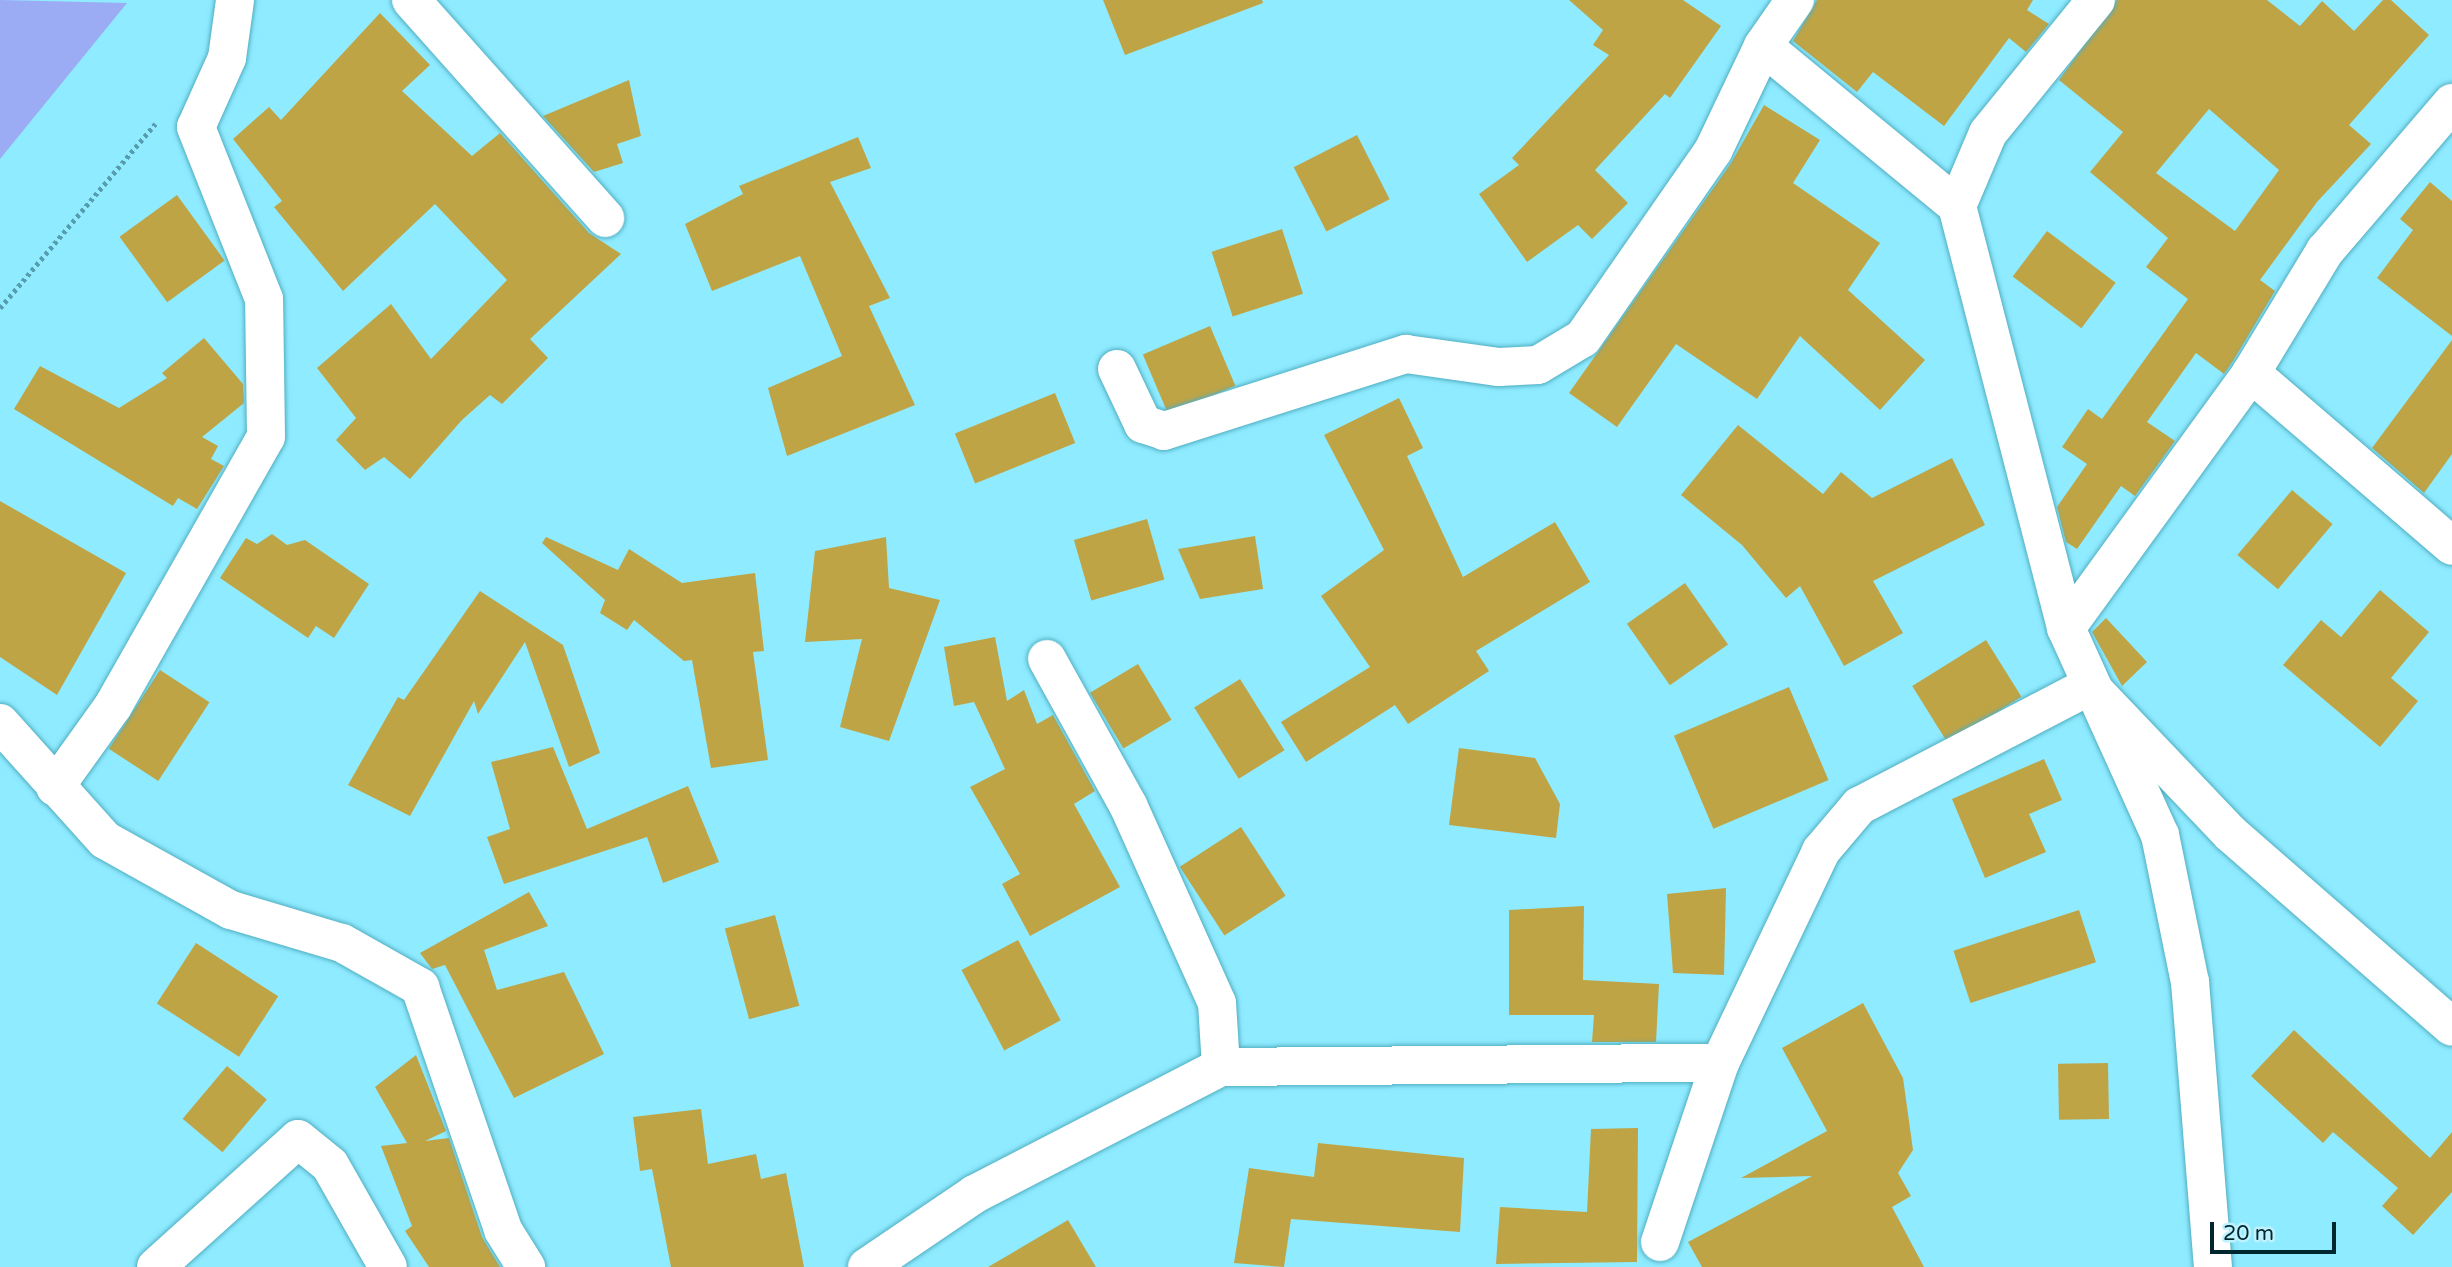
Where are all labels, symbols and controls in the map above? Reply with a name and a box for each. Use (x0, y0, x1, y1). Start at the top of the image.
scale bar (2214, 1208, 2340, 1252)
text: 20 m (2223, 1221, 2274, 1246)

